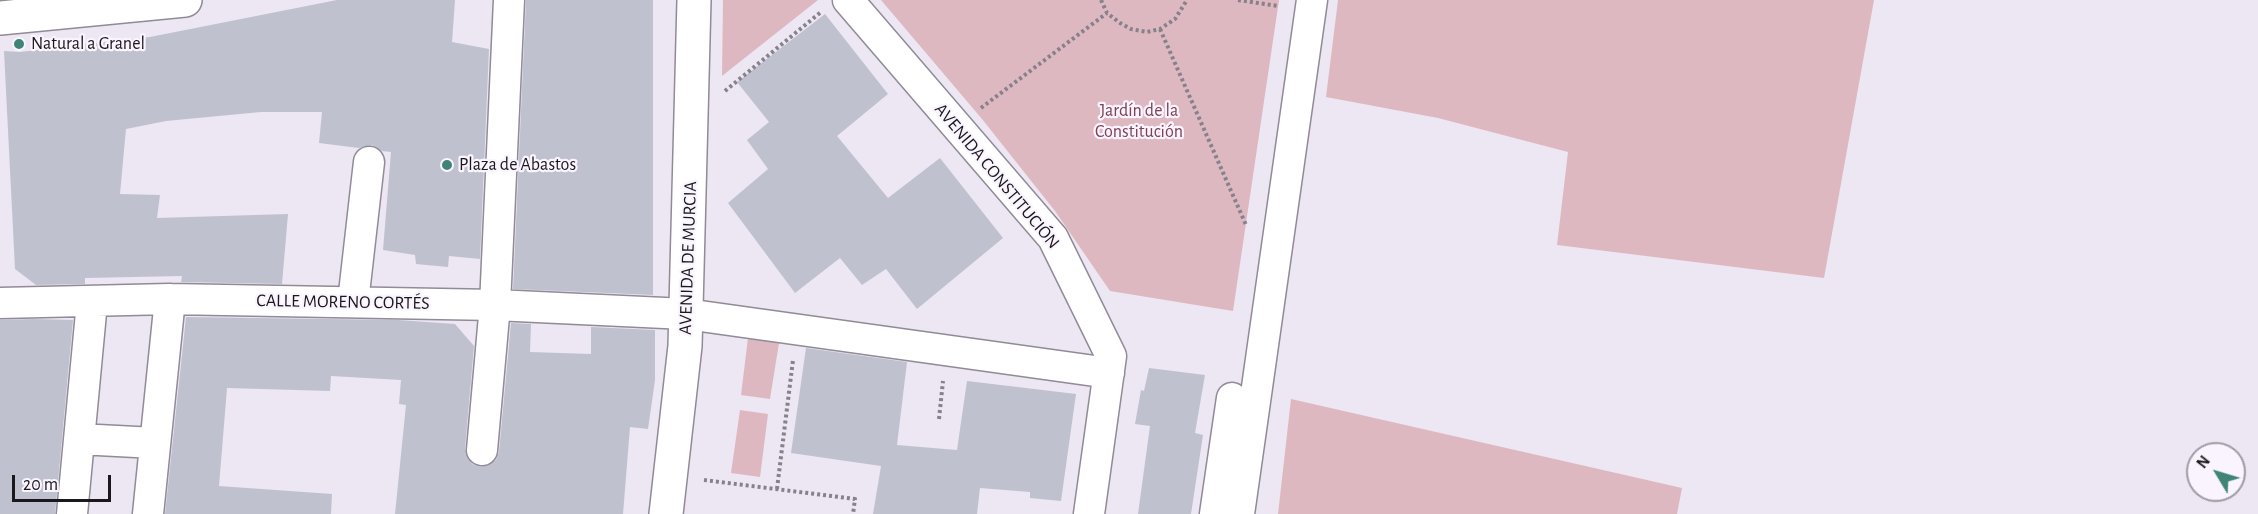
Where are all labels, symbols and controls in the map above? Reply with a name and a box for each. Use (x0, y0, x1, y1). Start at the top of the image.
place label: Natural a Granel (31, 33, 145, 55)
marker: Natural a Granel (12, 37, 26, 51)
street label: AVENIDA CONSTITUCIÓN (930, 99, 1064, 253)
park label: Jardín de la Constitución (1095, 100, 1183, 142)
place label: Plaza de Abastos (459, 154, 576, 176)
marker: Plaza de Abastos (440, 158, 454, 172)
street label: AVENIDA DE MURCIA (675, 181, 701, 335)
street label: CALLE MORENO CORTÉS (256, 290, 430, 314)
north arrow (2186, 442, 2246, 502)
text: N (2194, 453, 2213, 471)
scale bar (15, 463, 114, 501)
text: 20 m (23, 476, 58, 494)

